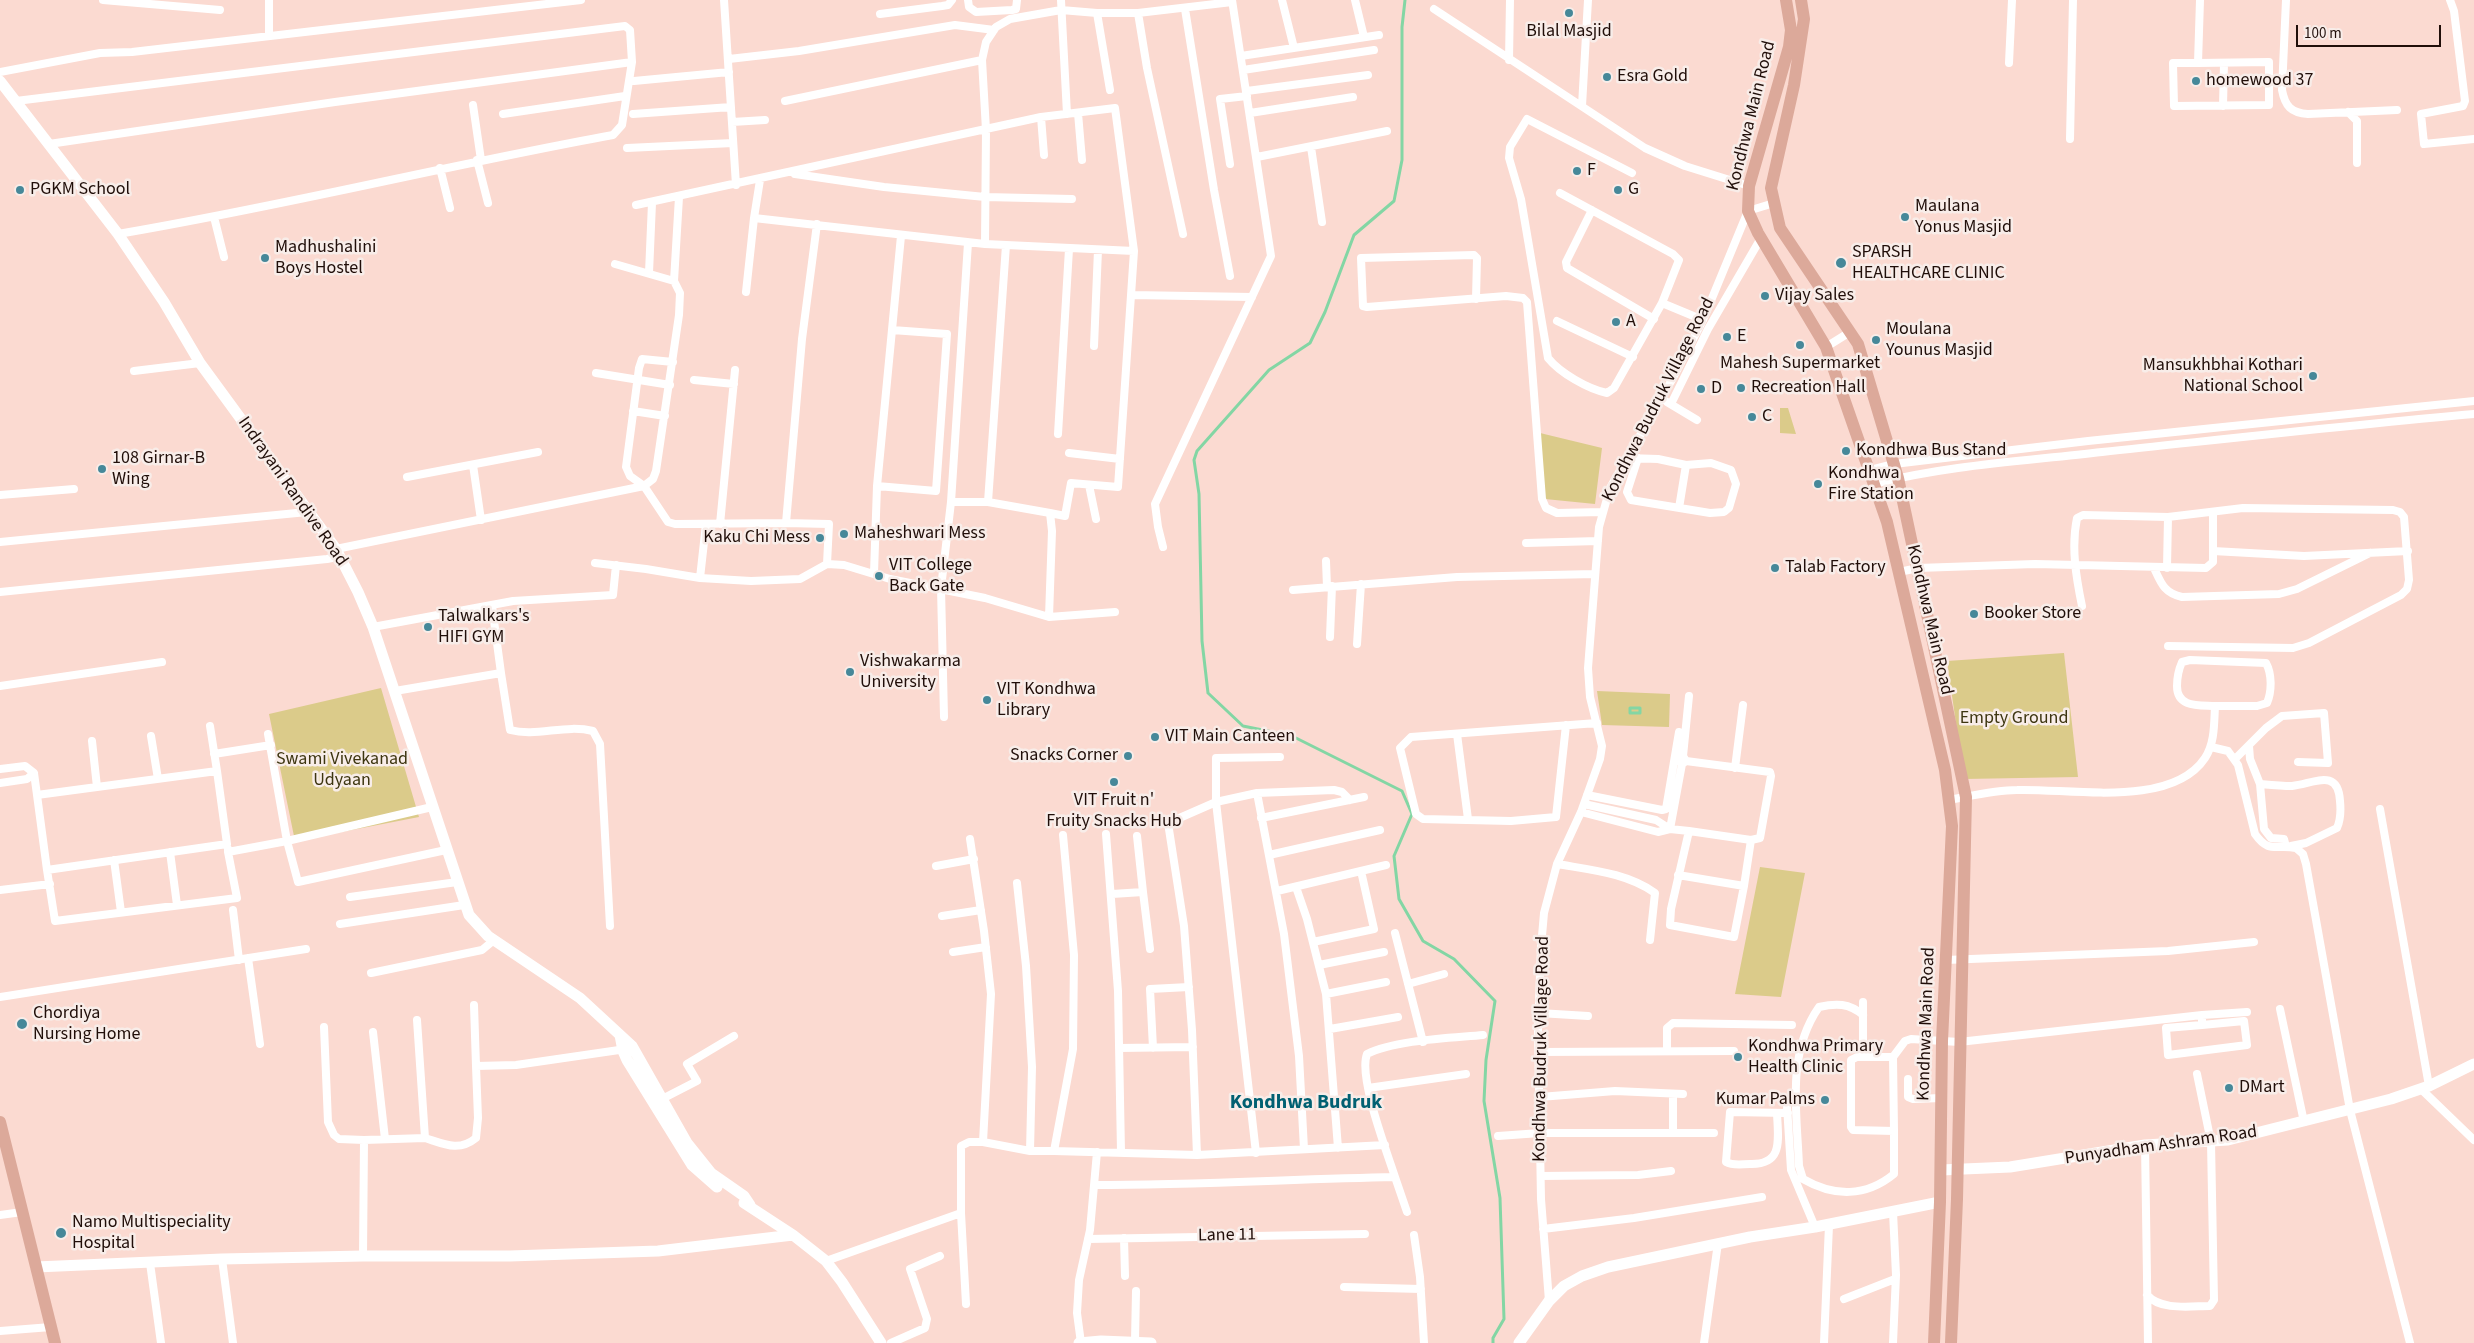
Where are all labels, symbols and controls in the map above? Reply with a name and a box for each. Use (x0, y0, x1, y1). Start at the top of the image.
marker: Bilal Masjid (1563, 7, 1575, 19)
scale bar (2299, 15, 2444, 47)
place label: Bilal Masjid (1526, 21, 1612, 43)
text: 100 m (2304, 23, 2342, 44)
street label: Kondhwa Main Road (1723, 39, 1781, 193)
place label: Esra Gold (1617, 66, 1688, 88)
place label: homewood 37 (2206, 70, 2313, 92)
marker: Esra Gold (1601, 71, 1613, 83)
marker: homewood 37 (2190, 75, 2202, 87)
place label: F (1587, 160, 1596, 182)
marker: F (1571, 165, 1583, 177)
place label: PGKM School (30, 179, 130, 201)
place label: G (1628, 179, 1639, 201)
marker: PGKM School (14, 184, 26, 196)
marker: G (1612, 184, 1624, 196)
place label: Maulana Yonus Masjid (1915, 196, 2012, 238)
marker: Maulana Yonus Masjid (1899, 211, 1911, 223)
place label: Madhushalini Boys Hostel (275, 237, 376, 280)
place label: SPARSH HEALTHCARE CLINIC (1852, 242, 2005, 284)
marker: Madhushalini Boys Hostel (259, 252, 271, 264)
marker: SPARSH HEALTHCARE CLINIC (1834, 256, 1848, 270)
place label: Vijay Sales (1775, 285, 1854, 307)
marker: Vijay Sales (1759, 290, 1771, 302)
street label: Kondhwa Budruk Village Road (1598, 294, 1720, 506)
place label: A (1626, 311, 1636, 333)
marker: A (1610, 316, 1622, 328)
place label: Moulana Younus Masjid (1886, 319, 1993, 362)
place label: E (1737, 326, 1746, 348)
marker: E (1721, 331, 1733, 343)
marker: Moulana Younus Masjid (1870, 334, 1882, 346)
marker: Mahesh Supermarket (1794, 339, 1806, 351)
place label: Mahesh Supermarket (1720, 353, 1880, 375)
place label: Mansukhbhai Kothari National School (2143, 355, 2303, 398)
marker: Mansukhbhai Kothari National School (2307, 370, 2319, 382)
place label: Recreation Hall (1751, 377, 1865, 399)
place label: D (1711, 378, 1722, 400)
marker: Recreation Hall (1735, 382, 1747, 394)
marker: D (1695, 383, 1707, 395)
place label: C (1762, 406, 1772, 428)
marker: C (1746, 411, 1758, 423)
street label: Indrayani Randive Road (232, 413, 352, 571)
place label: Kondhwa Bus Stand (1856, 440, 2006, 462)
marker: Kondhwa Bus Stand (1840, 445, 1852, 457)
place label: 108 Girnar-B Wing (112, 448, 205, 490)
marker: 108 Girnar-B Wing (96, 463, 108, 475)
place label: Kondhwa Fire Station (1828, 463, 1914, 506)
marker: Kondhwa Fire Station (1812, 478, 1824, 490)
place label: Maheshwari Mess (854, 523, 985, 545)
place label: Kaku Chi Mess (703, 527, 810, 549)
marker: Maheshwari Mess (838, 528, 850, 540)
marker: Kaku Chi Mess (814, 532, 826, 544)
street label: Kondhwa Main Road (1901, 543, 1957, 697)
place label: VIT College Back Gate (889, 555, 972, 598)
place label: Talab Factory (1785, 557, 1886, 579)
marker: Talab Factory (1769, 562, 1781, 574)
marker: VIT College Back Gate (873, 570, 885, 582)
place label: Booker Store (1984, 603, 2081, 625)
place label: Talwalkars's HIFI GYM (438, 606, 530, 649)
marker: Booker Store (1968, 608, 1980, 620)
marker: Talwalkars's HIFI GYM (422, 621, 434, 633)
place label: Vishwakarma University (860, 651, 961, 694)
marker: Vishwakarma University (844, 666, 856, 678)
place label: VIT Kondhwa Library (997, 679, 1096, 722)
marker: VIT Kondhwa Library (981, 694, 993, 706)
park label: Empty Ground (1960, 708, 2068, 730)
place label: VIT Main Canteen (1165, 726, 1295, 748)
marker: VIT Main Canteen (1149, 731, 1161, 743)
place label: Snacks Corner (1010, 745, 1118, 767)
park label: Swami Vivekanad Udyaan (276, 749, 408, 792)
marker: Snacks Corner (1122, 750, 1134, 762)
marker: VIT Fruit n' Fruity Snacks Hub (1108, 776, 1120, 788)
place label: VIT Fruit n' Fruity Snacks Hub (1046, 790, 1182, 832)
street label: Kondhwa Budruk Village Road (1529, 936, 1555, 1162)
street label: Kondhwa Main Road (1914, 947, 1940, 1101)
place label: Chordiya Nursing Home (33, 1003, 140, 1046)
marker: Chordiya Nursing Home (15, 1017, 29, 1031)
place label: Kondhwa Primary Health Clinic (1748, 1036, 1883, 1078)
marker: Kondhwa Primary Health Clinic (1732, 1051, 1744, 1063)
place label: DMart (2239, 1077, 2285, 1099)
marker: DMart (2223, 1082, 2235, 1094)
place label: Kumar Palms (1716, 1089, 1815, 1111)
district label: Kondhwa Budruk (1230, 1092, 1382, 1116)
marker: Kumar Palms (1819, 1094, 1831, 1106)
street label: Punyadham Ashram Road (2063, 1122, 2259, 1170)
place label: Namo Multispeciality Hospital (72, 1212, 231, 1254)
street label: Lane 11 (1198, 1225, 1256, 1247)
marker: Namo Multispeciality Hospital (54, 1226, 68, 1240)

